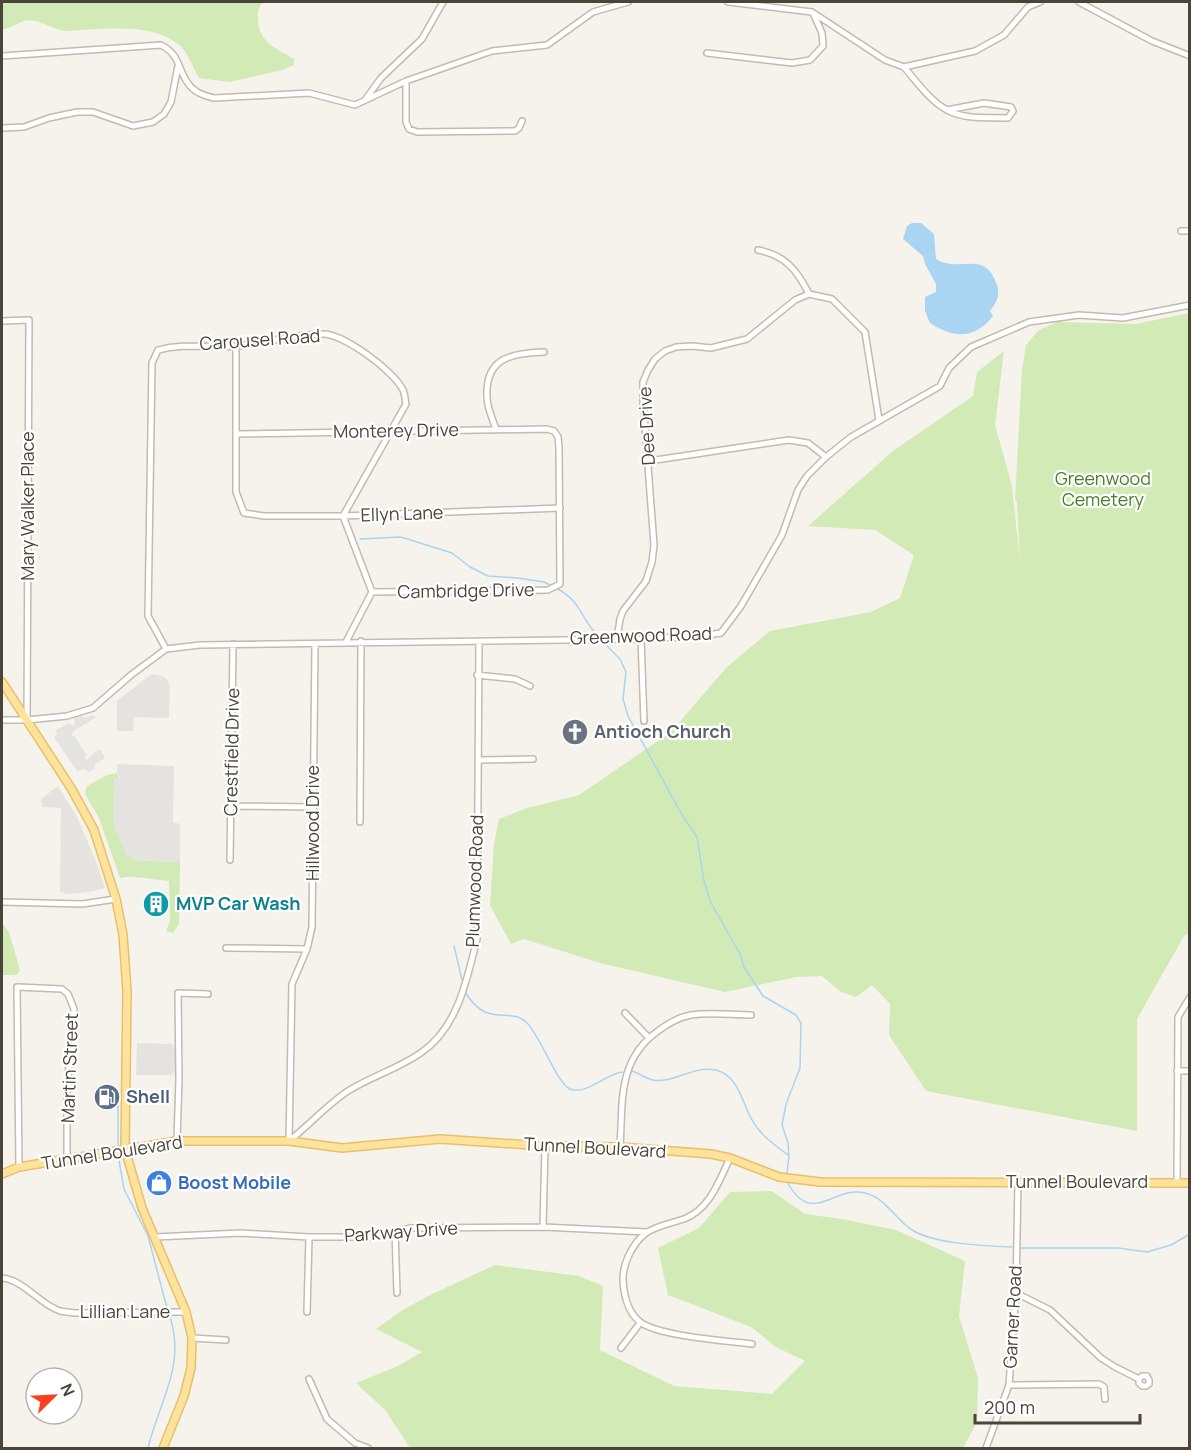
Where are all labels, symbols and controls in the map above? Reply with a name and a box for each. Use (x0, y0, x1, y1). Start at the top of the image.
street label: Carousel Road (199, 323, 321, 355)
street label: Dee Drive (632, 386, 660, 466)
street label: Monterey Drive (333, 417, 459, 443)
street label: Mary Walker Place (15, 431, 39, 581)
park label: Greenwood Cemetery (1055, 466, 1151, 511)
street label: Ellyn Lane (360, 500, 444, 526)
street label: Cambridge Drive (397, 577, 535, 603)
street label: Greenwood Road (570, 621, 712, 649)
street label: Crestfield Drive (218, 688, 244, 816)
church icon: Antioch Church (560, 717, 590, 747)
place label: Antioch Church (594, 719, 731, 743)
street label: Hillwood Drive (300, 765, 324, 881)
street label: Plumwood Road (460, 814, 488, 948)
building icon: MVP Car Wash (141, 889, 171, 919)
place label: MVP Car Wash (176, 891, 301, 915)
street label: Martin Street (55, 1012, 83, 1123)
fuel station icon: Shell (92, 1082, 122, 1112)
place label: Shell (126, 1084, 170, 1108)
street label: Tunnel Boulevard (40, 1129, 184, 1175)
street label: Tunnel Boulevard (523, 1131, 667, 1163)
shop icon: Boost Mobile (144, 1168, 174, 1198)
street label: Tunnel Boulevard (1006, 1169, 1148, 1193)
place label: Boost Mobile (178, 1170, 291, 1194)
street label: Parkway Drive (343, 1215, 459, 1247)
street label: Garner Road (997, 1265, 1027, 1369)
street label: Lillian Lane (80, 1299, 170, 1323)
north arrow (24, 1366, 84, 1426)
text: N (55, 1380, 80, 1400)
scale bar (975, 1387, 1140, 1425)
text: 200 m (984, 1395, 1035, 1419)

